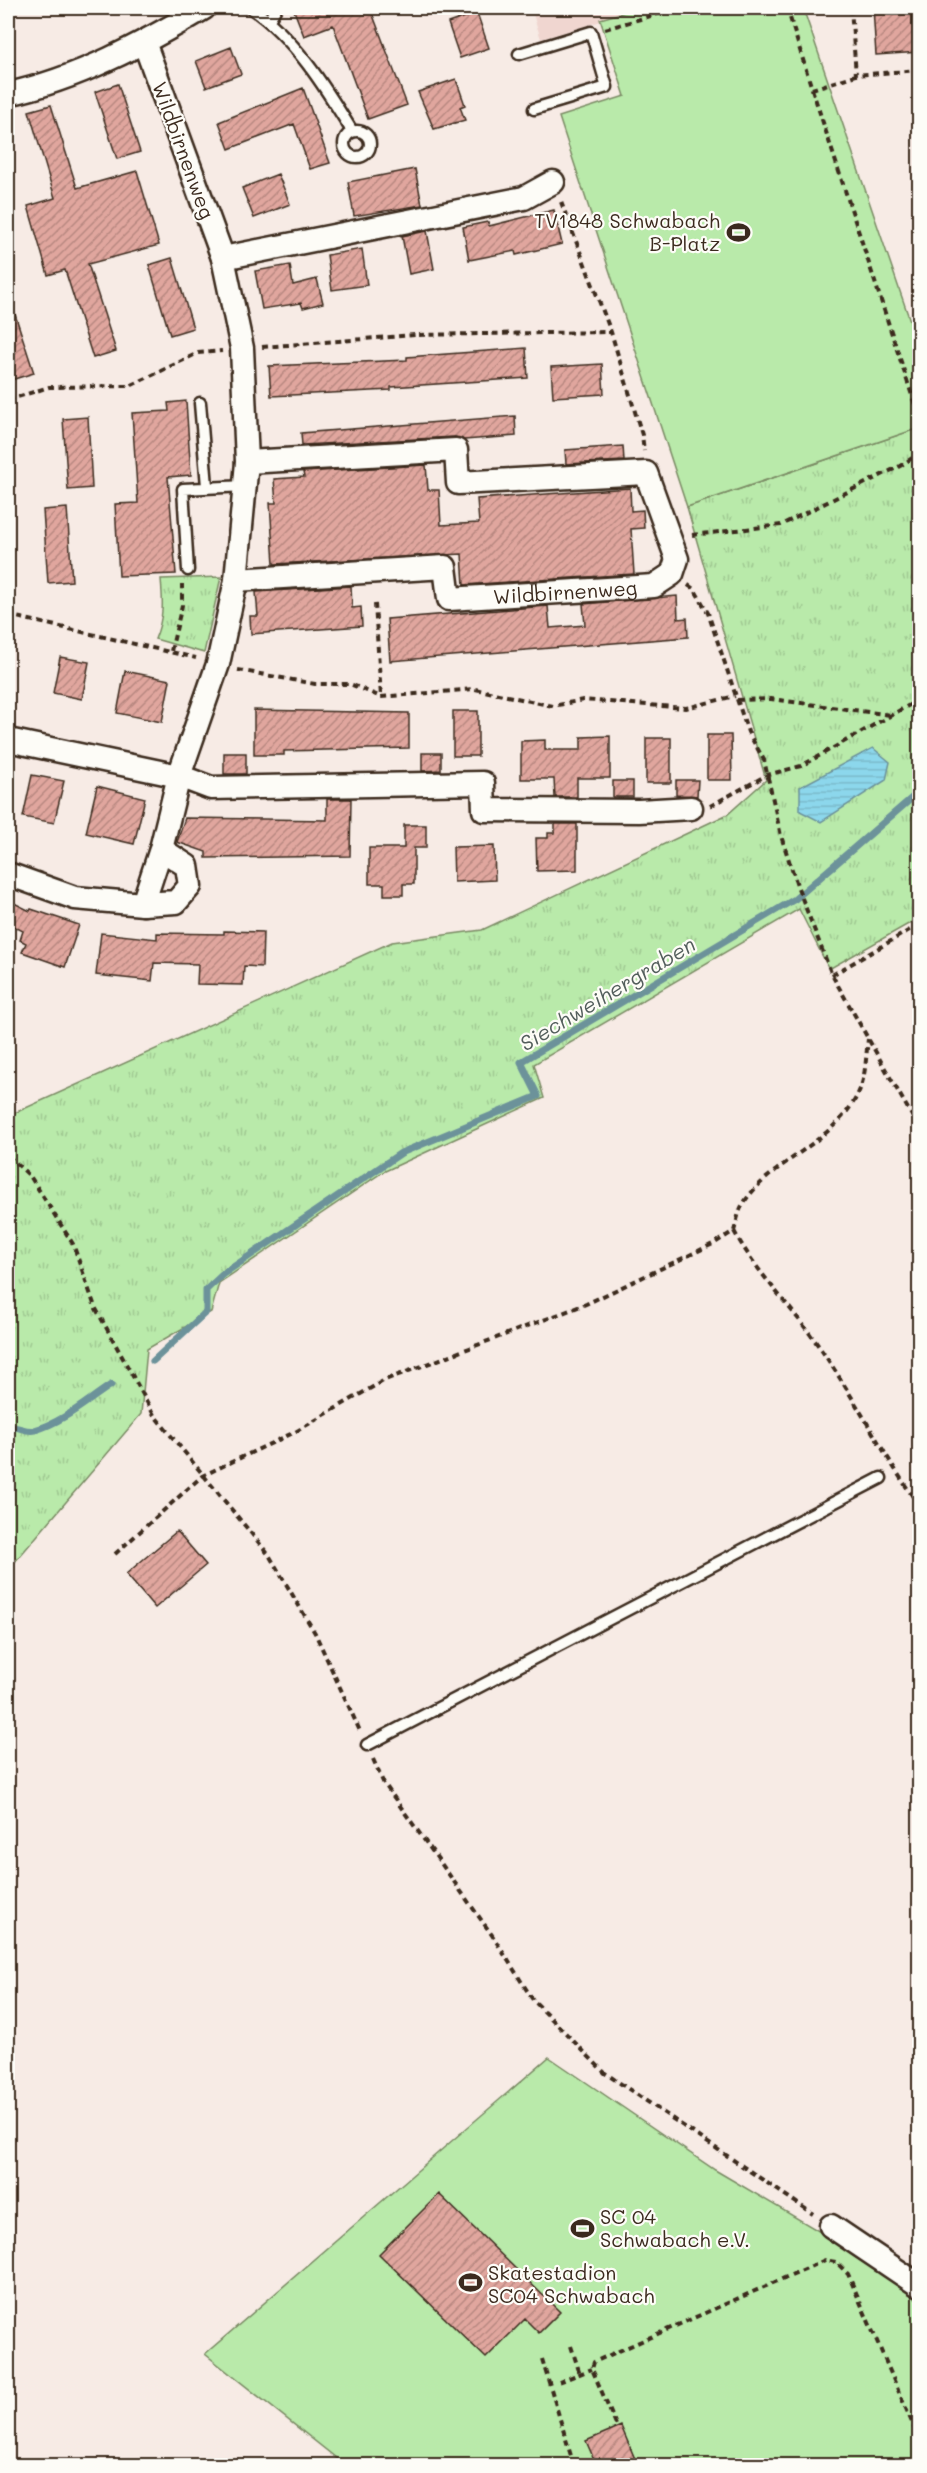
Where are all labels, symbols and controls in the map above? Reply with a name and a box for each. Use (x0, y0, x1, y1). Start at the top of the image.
street label: Wildbirnenweg (147, 78, 221, 222)
place label: TV1848 Schwabach B-Platz (534, 207, 720, 256)
sports icon: TV1848 Schwabach B-Platz (725, 219, 751, 245)
street label: Wildbirnenweg (492, 574, 638, 609)
water label: Siechweihergraben (514, 930, 700, 1056)
place label: SC 04 Schwabach e.V. (600, 2203, 750, 2252)
sports icon: SC 04 Schwabach e.V. (569, 2215, 595, 2241)
place label: Skatestadion SC04 Schwabach (488, 2259, 655, 2308)
sports icon: Skatestadion SC04 Schwabach (457, 2270, 483, 2296)

